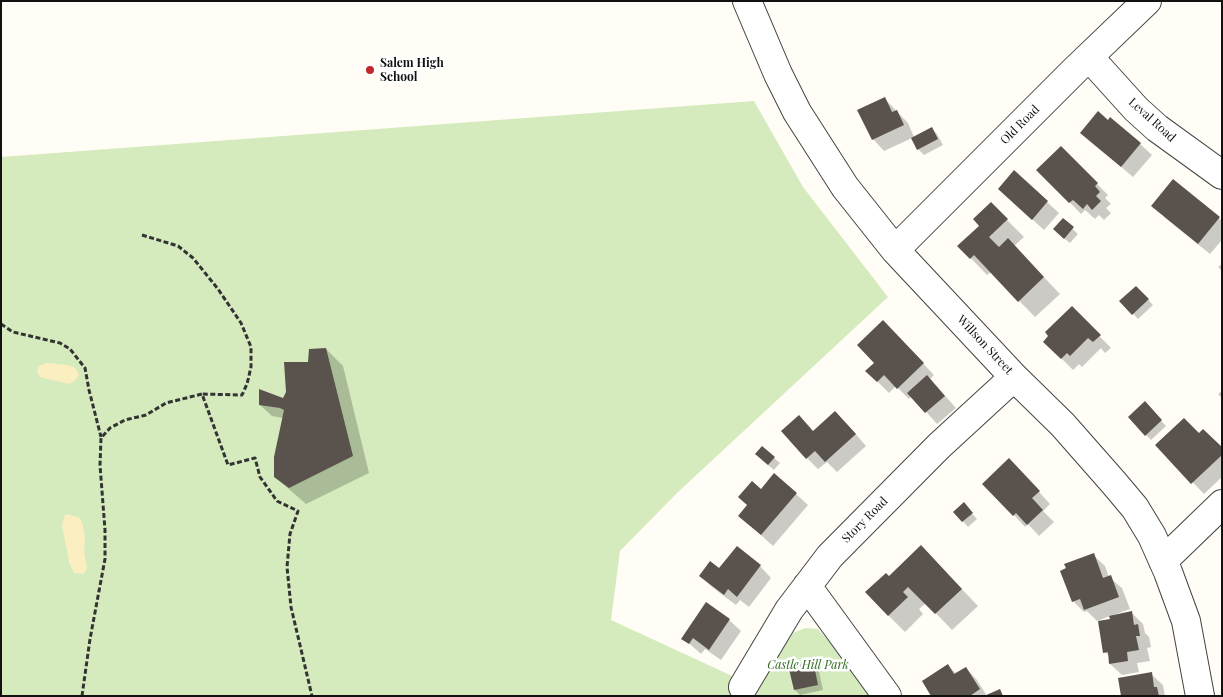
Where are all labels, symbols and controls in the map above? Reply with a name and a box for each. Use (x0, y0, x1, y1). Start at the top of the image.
place label: Salem High School (380, 56, 444, 84)
marker: Salem High School (364, 64, 376, 76)
street label: Leval Road (1125, 95, 1179, 145)
street label: Old Road (997, 102, 1043, 148)
street label: Willson Street (954, 313, 1016, 377)
street label: Story Road (839, 494, 891, 546)
park label: Castle Hill Park (767, 658, 849, 672)

